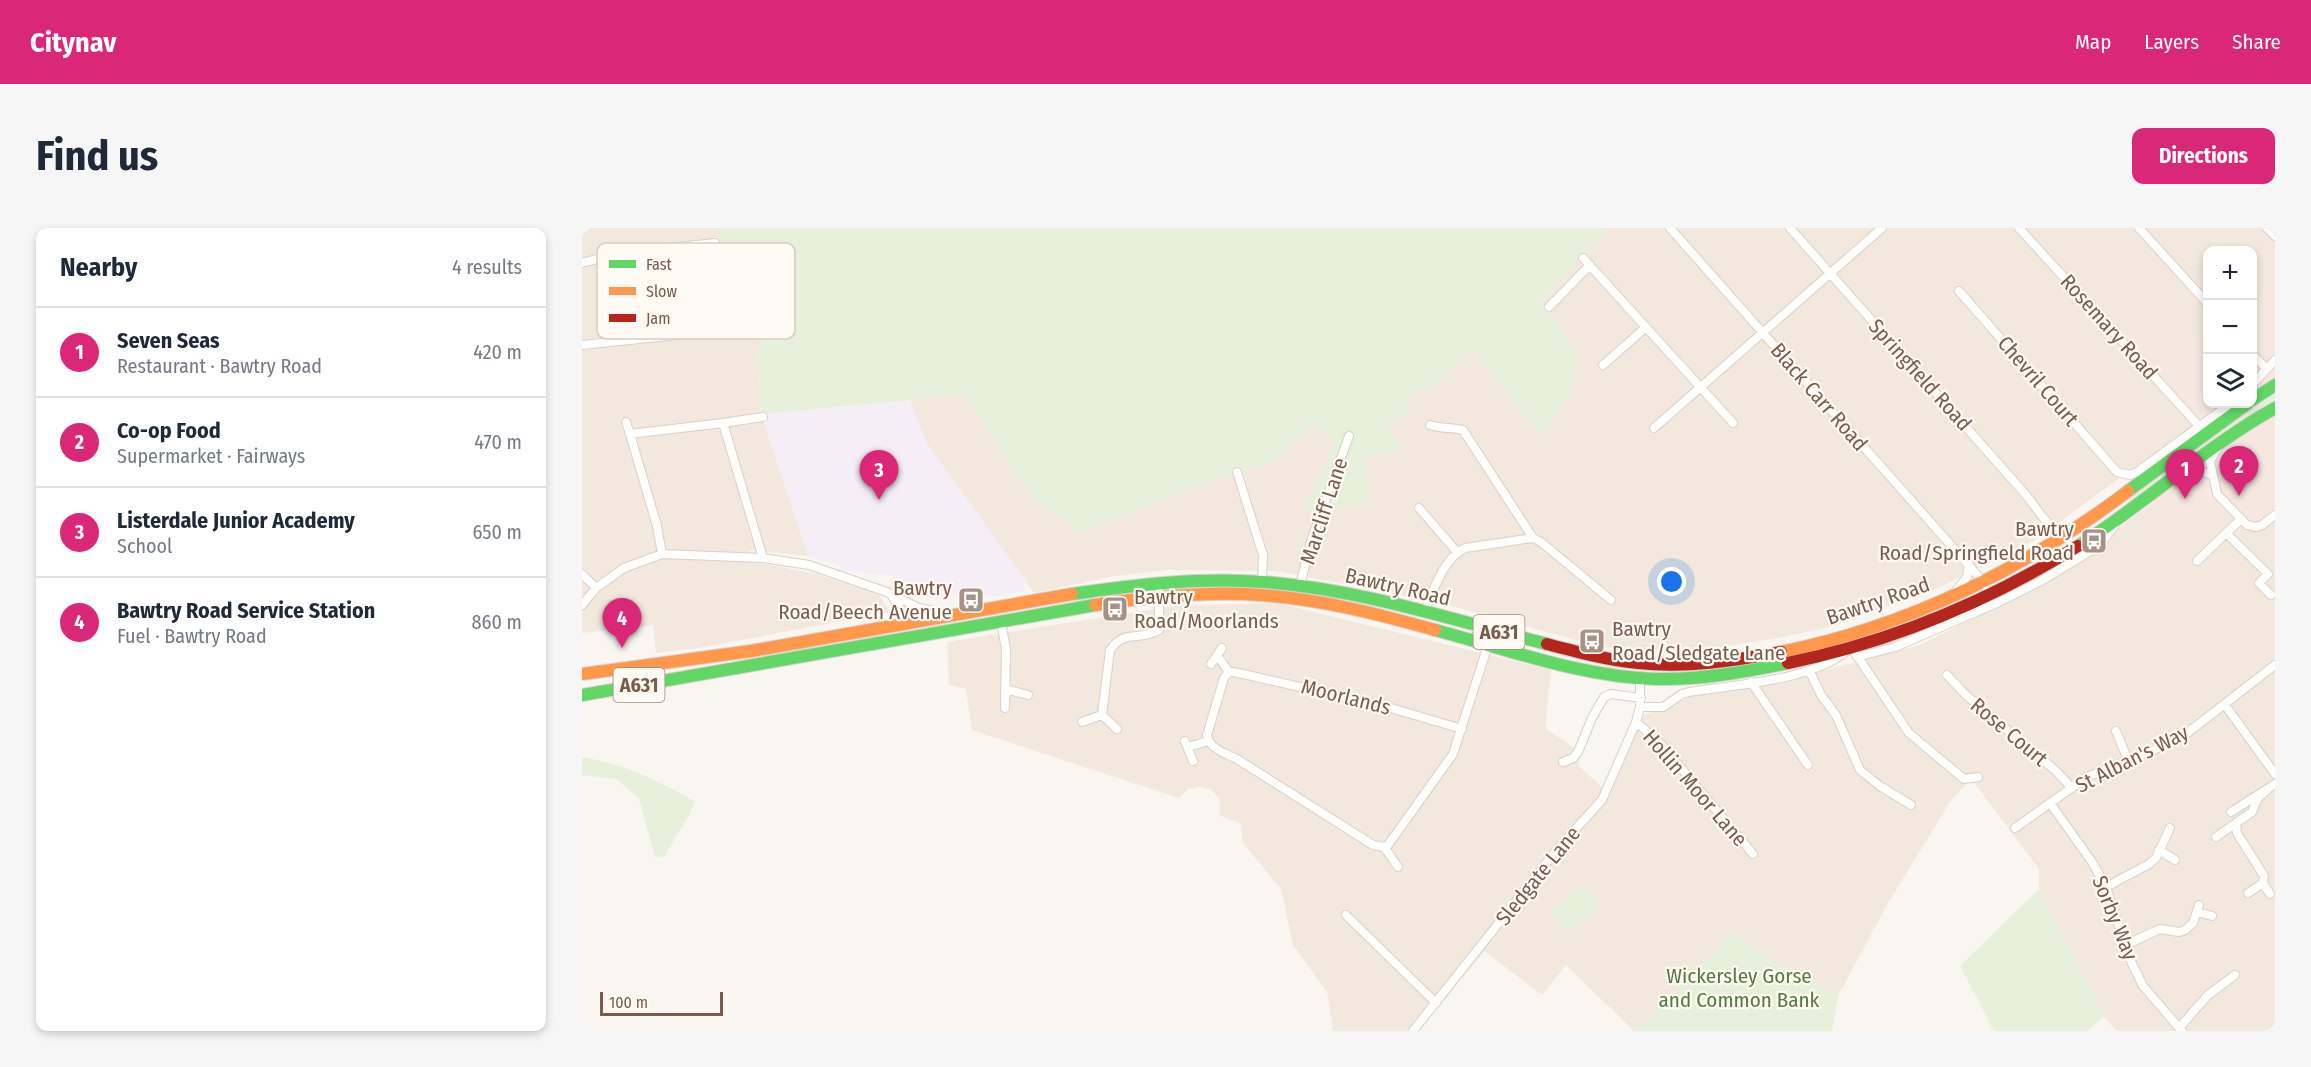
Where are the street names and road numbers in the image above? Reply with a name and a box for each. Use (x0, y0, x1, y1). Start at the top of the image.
street label: Rosemary Road (2055, 269, 2163, 385)
street label: Springfield Road (1863, 314, 1977, 436)
street label: Chevril Court (1992, 331, 2084, 431)
street label: Black Carr Road (1765, 338, 1873, 456)
street label: Marcliff Lane (1295, 454, 1353, 568)
street label: Bawtry Road (1343, 562, 1453, 612)
street label: Bawtry Road (1823, 571, 1933, 631)
road number: A631 (1474, 615, 1524, 649)
road number: A631 (614, 668, 664, 702)
street label: Moorlands (1299, 673, 1394, 721)
street label: Rose Court (1965, 692, 2053, 772)
street label: St Alban's Way (2071, 719, 2193, 799)
street label: Hollin Moor Lane (1637, 724, 1753, 852)
street label: Sledgate Lane (1490, 821, 1586, 931)
street label: Sorby Way (2086, 872, 2144, 965)

